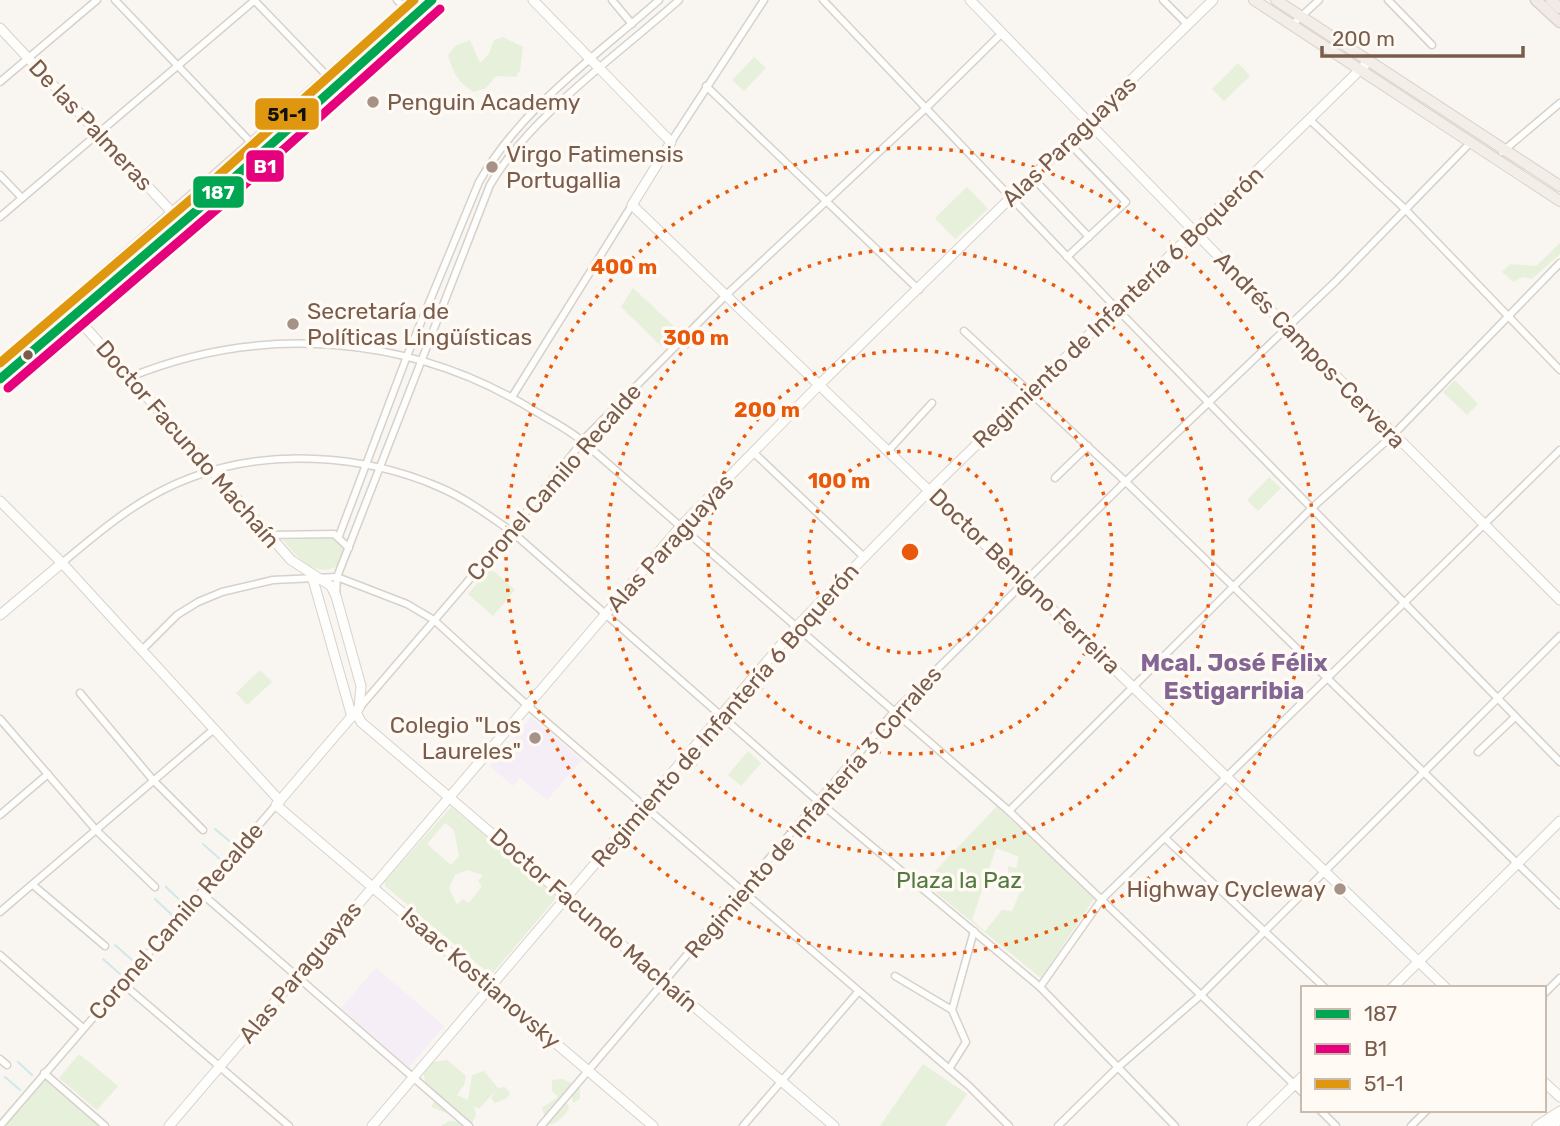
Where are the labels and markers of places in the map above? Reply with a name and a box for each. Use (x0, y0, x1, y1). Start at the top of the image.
place label: Penguin Academy (387, 88, 581, 116)
marker: Penguin Academy (365, 94, 381, 110)
place label: Virgo Fatimensis Portugallia (506, 140, 684, 194)
marker: Virgo Fatimensis Portugallia (484, 159, 500, 175)
place label: Secretaría de Políticas Lingüísticas (307, 297, 532, 351)
marker: Secretaría de Políticas Lingüísticas (285, 316, 301, 332)
unlabelled marker (21, 348, 35, 362)
centre of rings (898, 540, 922, 564)
place label: Colegio "Los Laureles" (390, 711, 521, 765)
marker: Colegio "Los Laureles" (527, 730, 543, 746)
place label: Highway Cycleway (1127, 875, 1326, 903)
marker: Highway Cycleway (1332, 881, 1348, 897)

